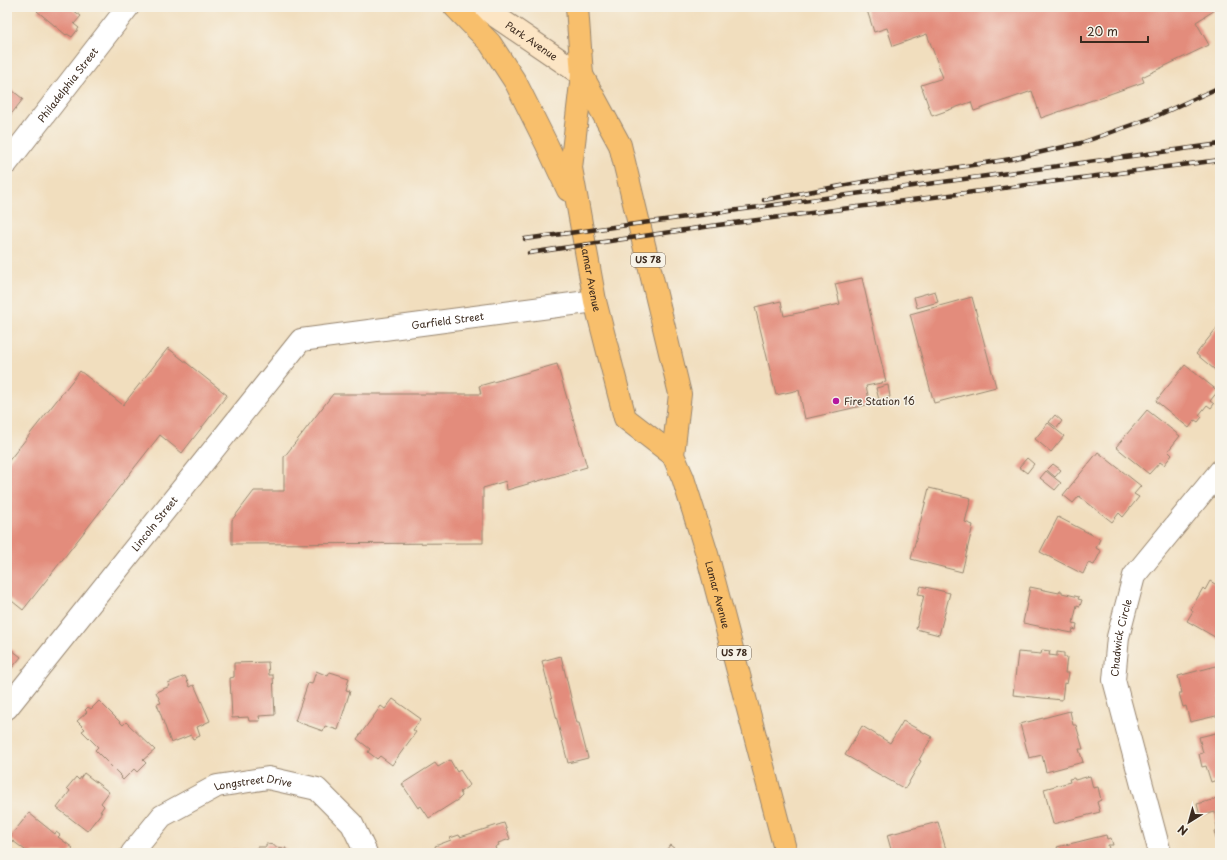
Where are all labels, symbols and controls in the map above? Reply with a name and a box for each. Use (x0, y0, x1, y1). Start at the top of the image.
street label: Park Avenue (503, 17, 562, 64)
scale bar (1081, 18, 1148, 44)
text: 20 m (1087, 22, 1118, 40)
street label: Philadelphia Street (33, 44, 101, 125)
street label: Lamar Avenue (578, 242, 606, 314)
road number: US 78 (631, 253, 665, 267)
street label: Garfield Street (410, 308, 485, 332)
place label: Fire Station 16 (844, 393, 915, 408)
marker: Fire Station 16 (831, 396, 841, 406)
street label: Lincoln Street (127, 493, 181, 554)
street label: Lamar Avenue (702, 559, 734, 630)
street label: Chadwick Circle (1106, 597, 1135, 677)
road number: US 78 (717, 646, 751, 660)
street label: Longstreet Drive (211, 770, 294, 793)
north arrow (1169, 802, 1209, 842)
text: N (1174, 821, 1191, 840)

